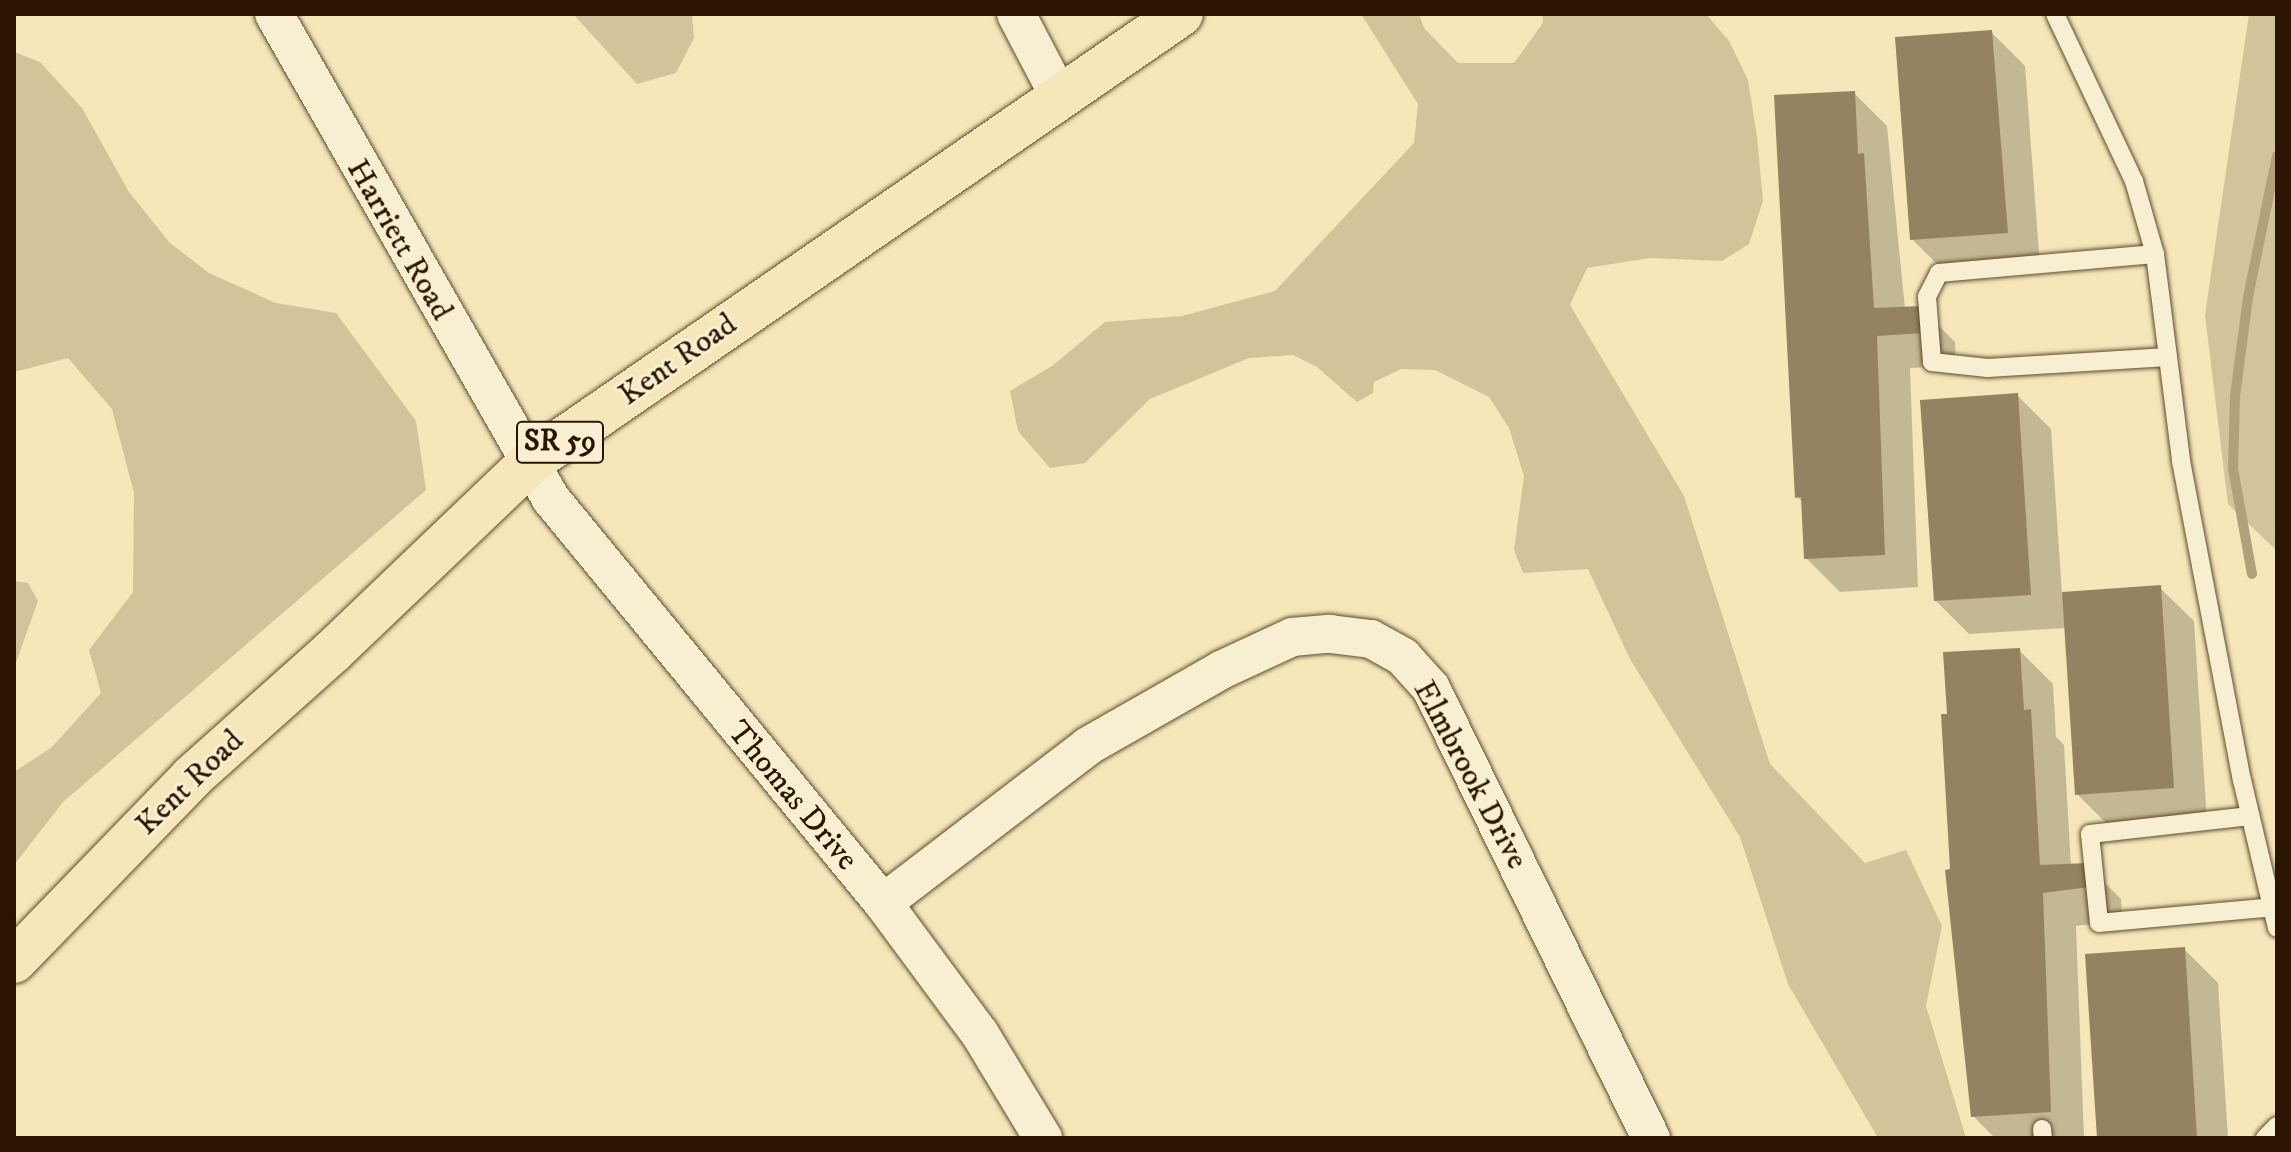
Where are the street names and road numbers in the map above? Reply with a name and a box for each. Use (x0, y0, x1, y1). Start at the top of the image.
street label: Harriett Road (338, 153, 460, 327)
street label: Kent Road (612, 305, 744, 415)
road number: SR 59 (516, 416, 604, 468)
street label: Elmbrook Drive (1404, 674, 1536, 876)
street label: Thomas Drive (719, 714, 865, 878)
street label: Kent Road (128, 722, 252, 844)

